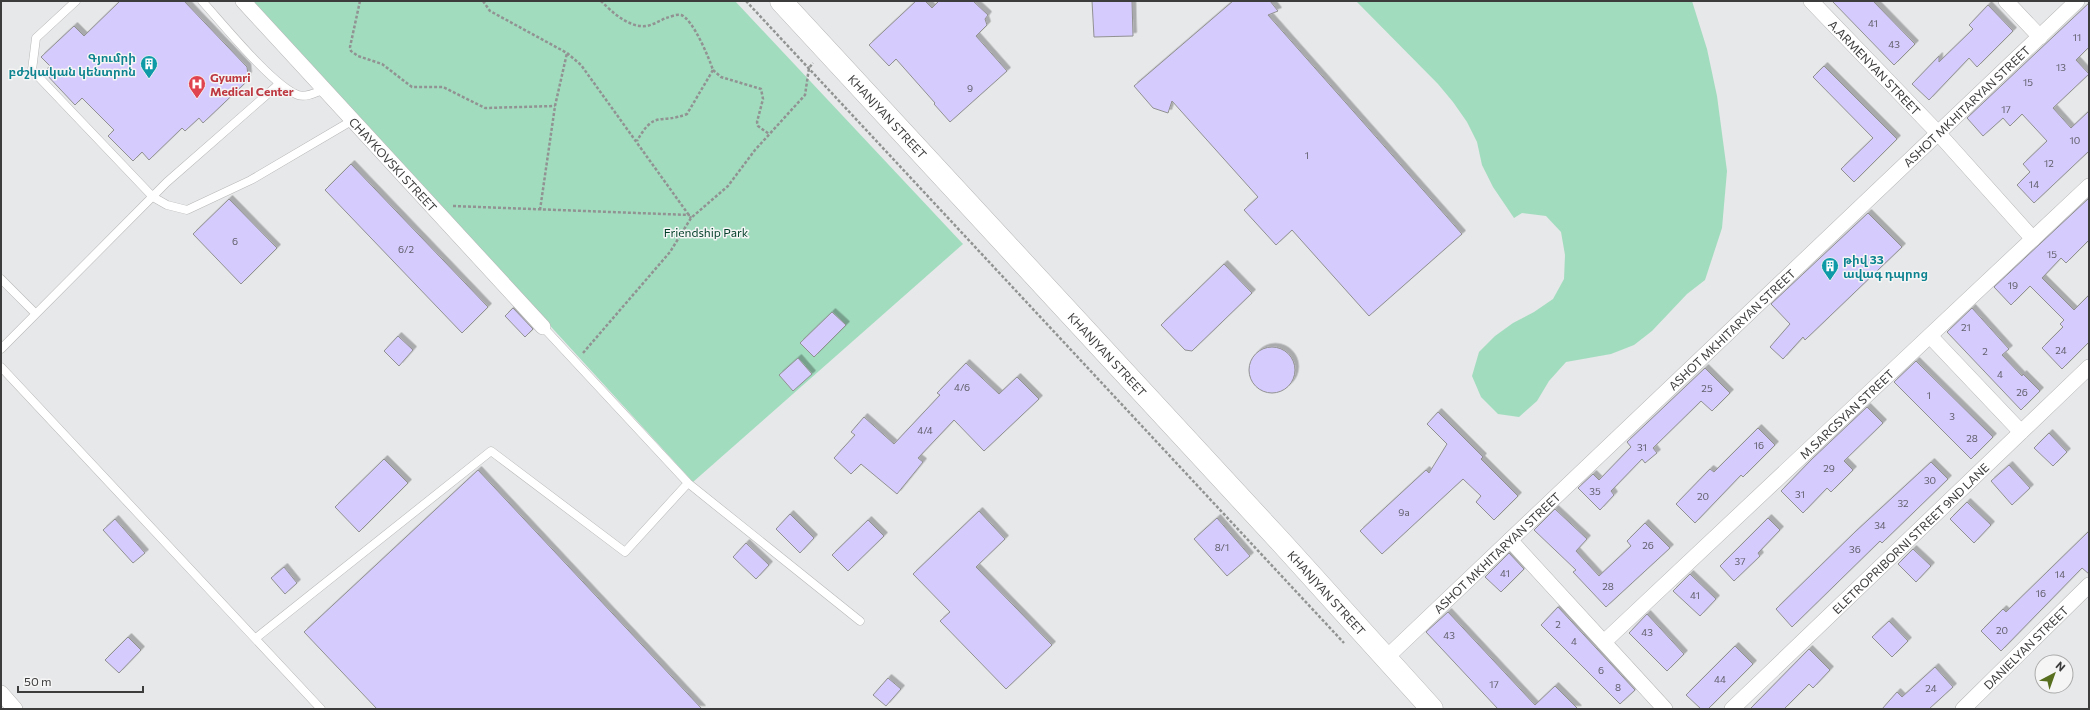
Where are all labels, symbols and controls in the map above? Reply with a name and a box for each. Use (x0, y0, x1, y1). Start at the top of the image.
street label: A.ARMENYAN STREET (1826, 17, 1924, 118)
house number: 41 (1868, 17, 1878, 29)
house number: 11 (2073, 31, 2081, 43)
house number: 43 (1888, 38, 1900, 50)
street label: ASHOT MKHITARYAN STREET (1900, 42, 2033, 170)
place label: Գյումրի բժշկական կենտրոն (9, 50, 136, 79)
building icon: Գյումրի բժշկական կենտրոն (139, 54, 159, 79)
house number: 13 (2056, 61, 2066, 73)
place label: Gyumri Medical Center (210, 70, 294, 98)
street label: KHANJYAN STREET (845, 72, 930, 161)
hospital icon: Gyumri Medical Center (187, 74, 207, 99)
house number: 15 (2023, 76, 2033, 88)
house number: 9 (967, 82, 973, 94)
house number: 17 (2001, 103, 2011, 115)
street label: CHAYKOVSKI STREET (347, 114, 440, 215)
house number: 10 (2070, 134, 2080, 146)
house number: 1 (1305, 149, 1309, 161)
house number: 12 (2044, 157, 2054, 169)
house number: 14 (2029, 178, 2039, 190)
park label: Friendship Park (664, 225, 749, 239)
house number: 6 (232, 235, 238, 247)
house number: 6/2 (398, 243, 414, 255)
house number: 15 (2047, 248, 2057, 260)
place label: թիվ 33 ավագ դպրոց (1843, 252, 1928, 281)
building icon: թիվ 33 ավագ դպրոց (1820, 256, 1840, 281)
street label: ASHOT MKHITARYAN STREET (1665, 266, 1798, 393)
house number: 19 (2008, 279, 2018, 291)
street label: KHANJYAN STREET (1065, 309, 1150, 399)
house number: 21 (1961, 321, 1971, 333)
house number: 24 (2055, 344, 2067, 356)
house number: 2 (1982, 345, 1988, 357)
street label: M.SARGSYAN STREET (1797, 366, 1897, 462)
house number: 4 (1997, 368, 2003, 380)
house number: 4/6 (954, 381, 970, 393)
house number: 25 (1701, 382, 1713, 394)
house number: 26 (2016, 386, 2028, 398)
house number: 1 (1927, 389, 1931, 401)
house number: 3 (1949, 410, 1955, 422)
house number: 4/4 (917, 424, 933, 436)
house number: 28 (1966, 432, 1978, 444)
house number: 16 (1754, 439, 1764, 451)
house number: 31 (1637, 441, 1647, 453)
street label: ELETROPRIBORNI STREET 9ND LANE (1829, 460, 1992, 616)
house number: 29 (1823, 462, 1835, 474)
house number: 30 (1924, 474, 1936, 486)
house number: 35 (1589, 485, 1601, 497)
house number: 31 (1795, 488, 1805, 500)
street label: ASHOT MKHITARYAN STREET (1431, 489, 1563, 616)
house number: 20 (1697, 490, 1709, 502)
house number: 32 (1897, 497, 1909, 509)
house number: 9a (1398, 506, 1410, 518)
house number: 34 (1874, 519, 1886, 531)
house number: 26 (1642, 539, 1654, 551)
house number: 8/1 (1215, 541, 1229, 553)
house number: 36 (1849, 543, 1861, 555)
street label: KHANJYAN STREET (1285, 548, 1369, 638)
house number: 37 (1735, 555, 1745, 567)
house number: 41 (1500, 567, 1510, 579)
house number: 14 (2055, 568, 2065, 580)
house number: 28 (1602, 580, 1614, 592)
house number: 16 (2036, 587, 2046, 599)
house number: 41 (1690, 589, 1700, 601)
street label: DANIELYAN STREET (1980, 603, 2072, 691)
house number: 2 (1555, 618, 1561, 630)
house number: 20 (1996, 624, 2008, 636)
house number: 43 (1641, 626, 1653, 638)
house number: 43 (1443, 629, 1455, 641)
house number: 4 (1571, 635, 1577, 647)
north arrow (2034, 654, 2074, 694)
house number: 6 (1598, 664, 1604, 676)
scale bar (18, 668, 143, 694)
house number: 44 (1714, 673, 1726, 685)
text: 50 m (24, 674, 52, 688)
house number: 17 (1489, 678, 1499, 690)
house number: 8 (1615, 681, 1621, 693)
house number: 24 (1925, 682, 1937, 694)

